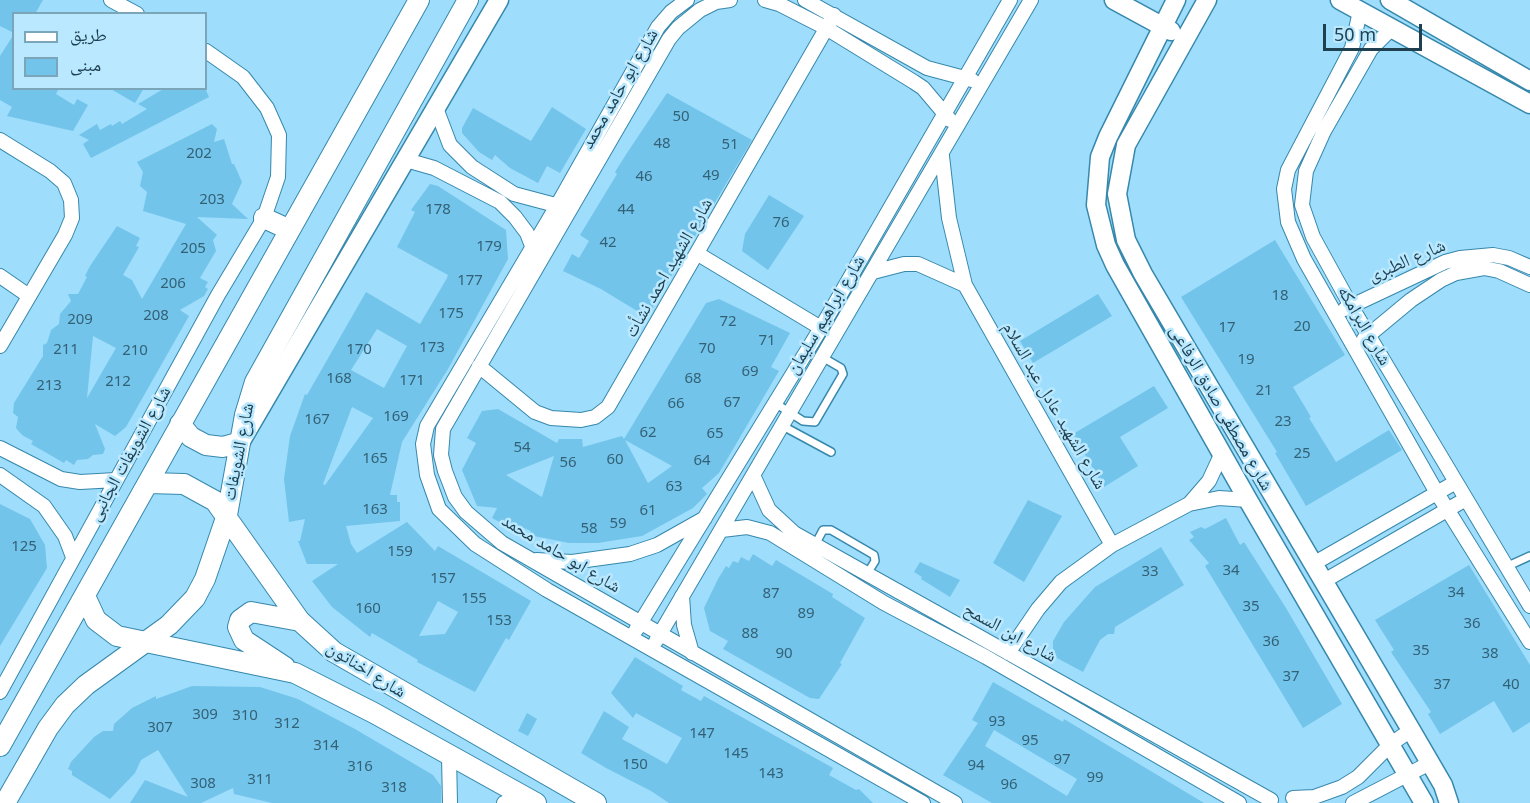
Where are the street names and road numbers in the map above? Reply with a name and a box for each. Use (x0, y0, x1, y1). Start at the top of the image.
street label: شارع ابو حامد محمد (577, 25, 663, 153)
street label: شارع الشهيد احمد نشأت (620, 195, 718, 341)
street label: شارع الطبرى (1365, 235, 1449, 287)
street label: شارع ابراهيم سليمان (782, 252, 870, 378)
street label: شارع البرامكه (1333, 282, 1395, 370)
street label: شارع الشهيد عادل عبد السلام (997, 319, 1111, 493)
street label: شارع مصطفى صادق الرفاعى (1165, 321, 1277, 495)
street label: شارع الشويفات الجانبى (84, 383, 176, 525)
street label: شارع الشويفات (219, 401, 259, 503)
street label: شارع ابو حامد محمد (498, 510, 624, 598)
street label: شارع ابن السمح (960, 599, 1060, 667)
street label: شارع اخناتون (322, 637, 410, 703)

